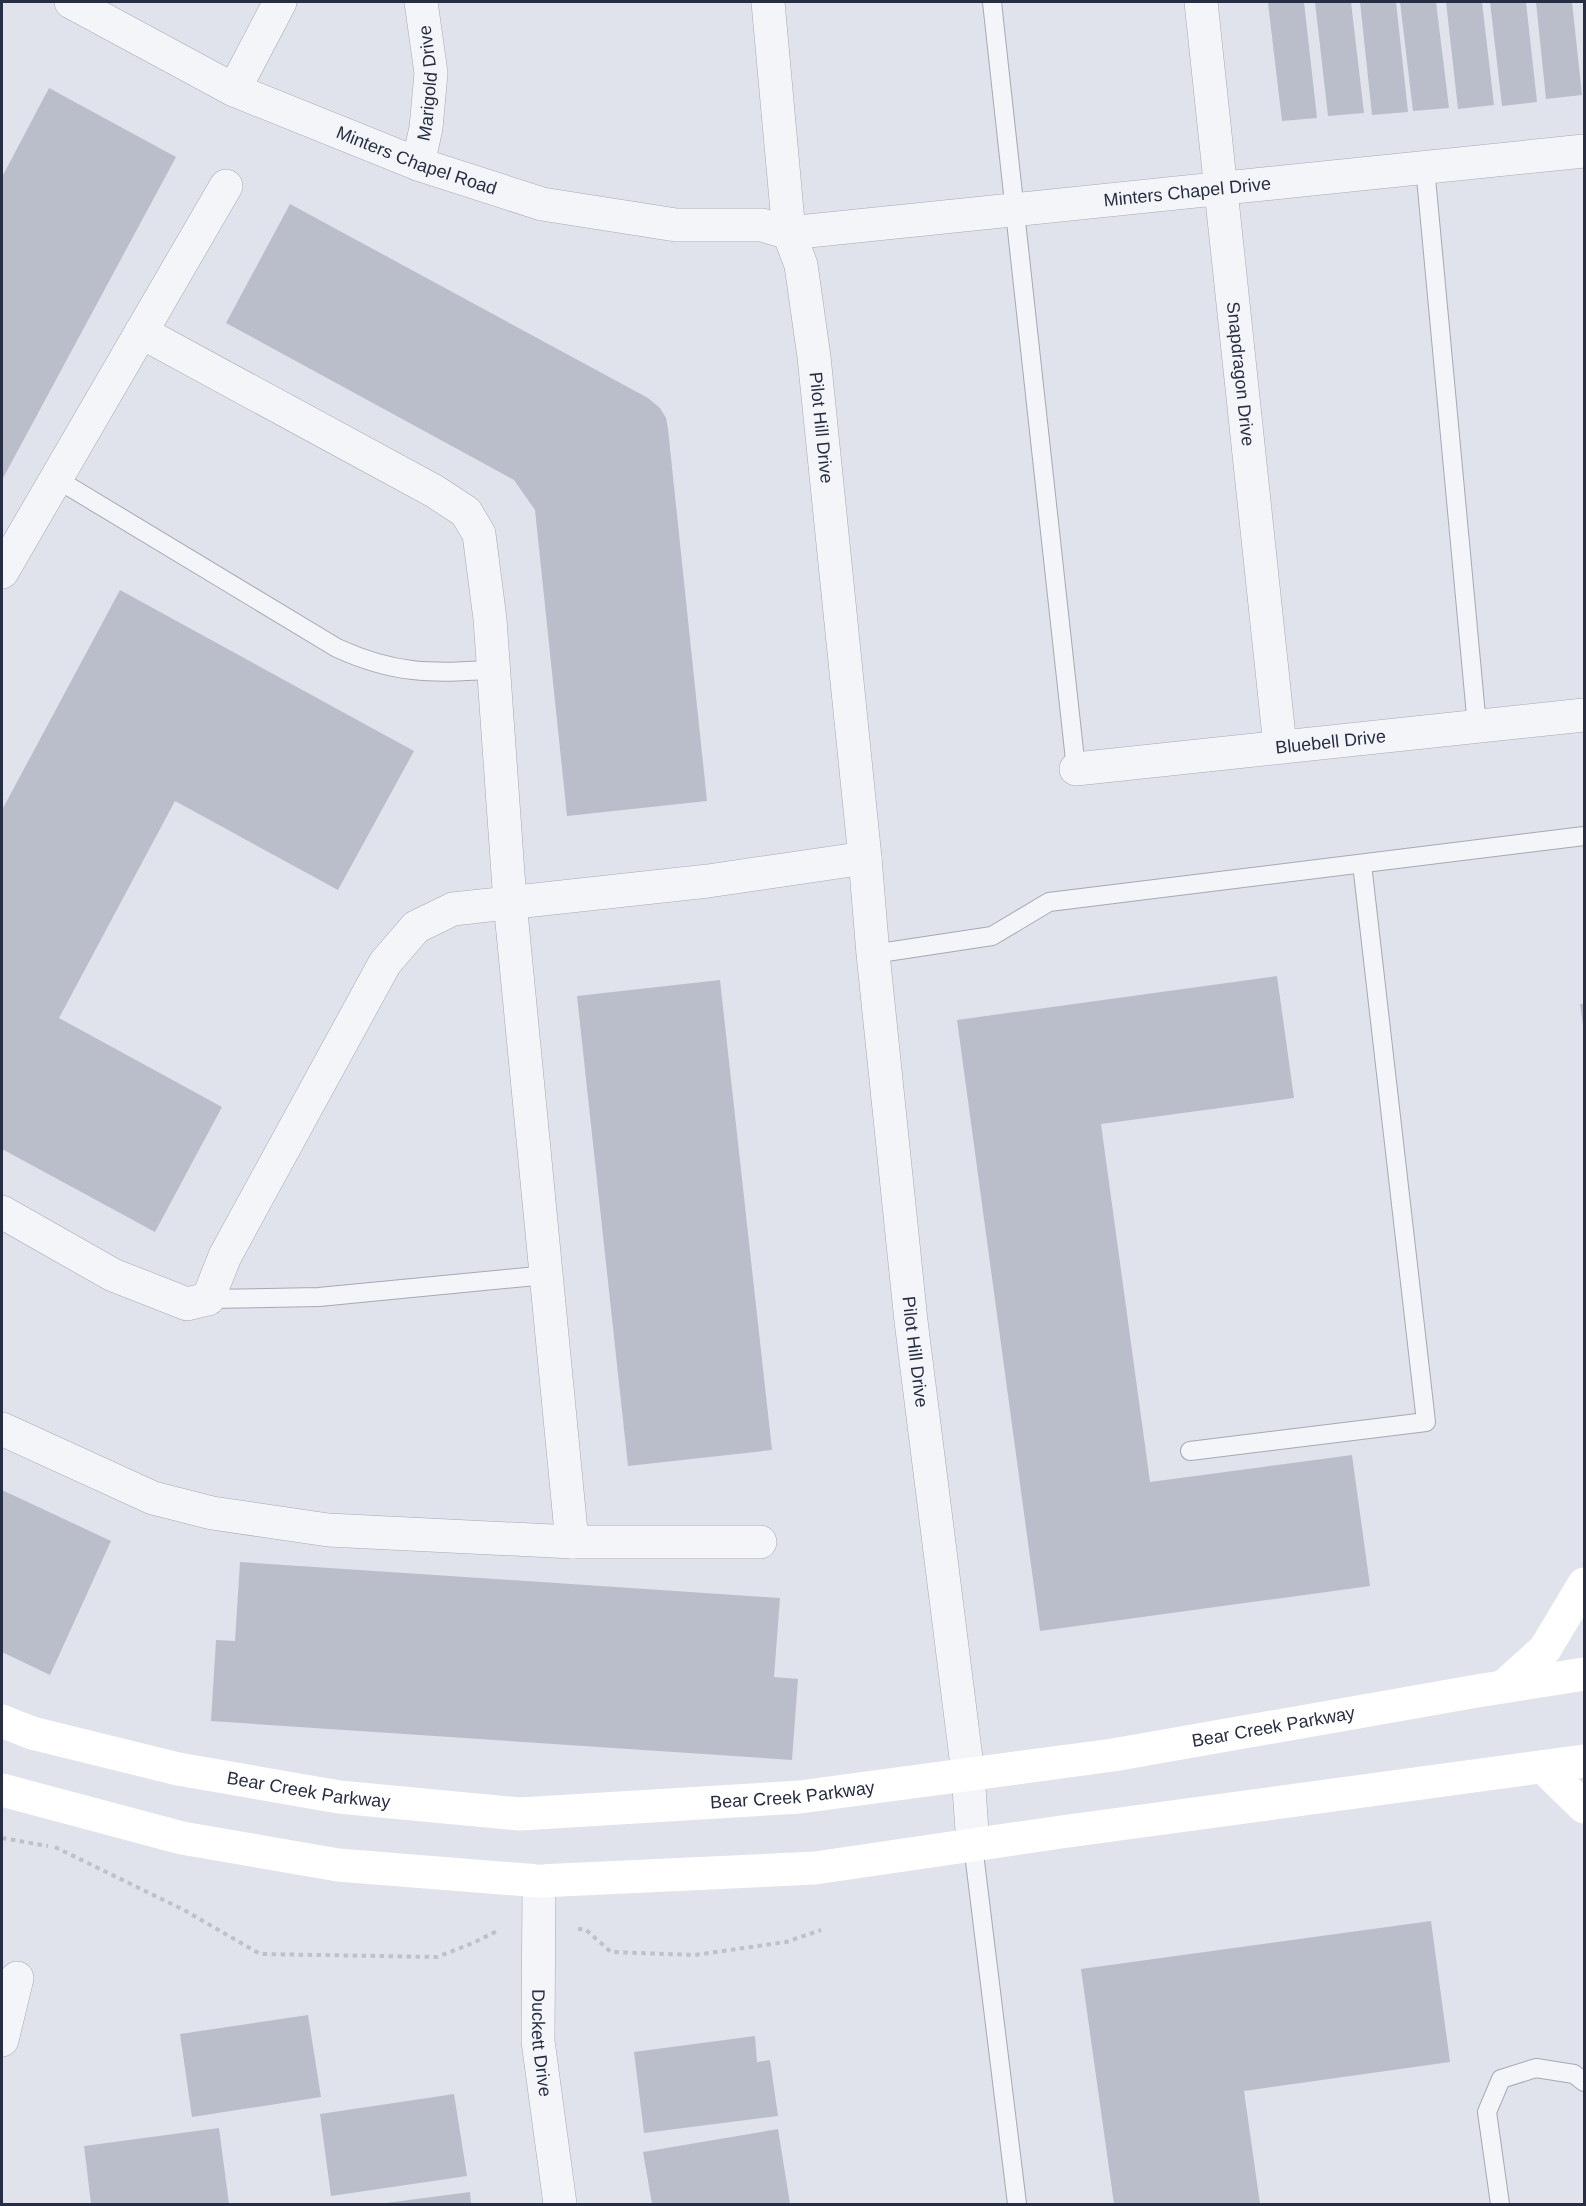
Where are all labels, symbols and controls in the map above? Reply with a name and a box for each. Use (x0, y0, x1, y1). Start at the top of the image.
street label: Marigold Drive (413, 24, 441, 143)
street label: Minters Chapel Road (333, 122, 499, 199)
street label: Minters Chapel Drive (1103, 173, 1272, 210)
street label: Snapdragon Drive (1223, 301, 1258, 447)
street label: Pilot Hill Drive (806, 371, 837, 484)
street label: Bluebell Drive (1274, 726, 1387, 758)
street label: Pilot Hill Drive (898, 1295, 932, 1409)
street label: Bear Creek Parkway (1190, 1703, 1356, 1751)
street label: Bear Creek Parkway (225, 1768, 391, 1812)
street label: Bear Creek Parkway (710, 1777, 876, 1812)
street label: Duckett Drive (528, 1989, 555, 2098)

